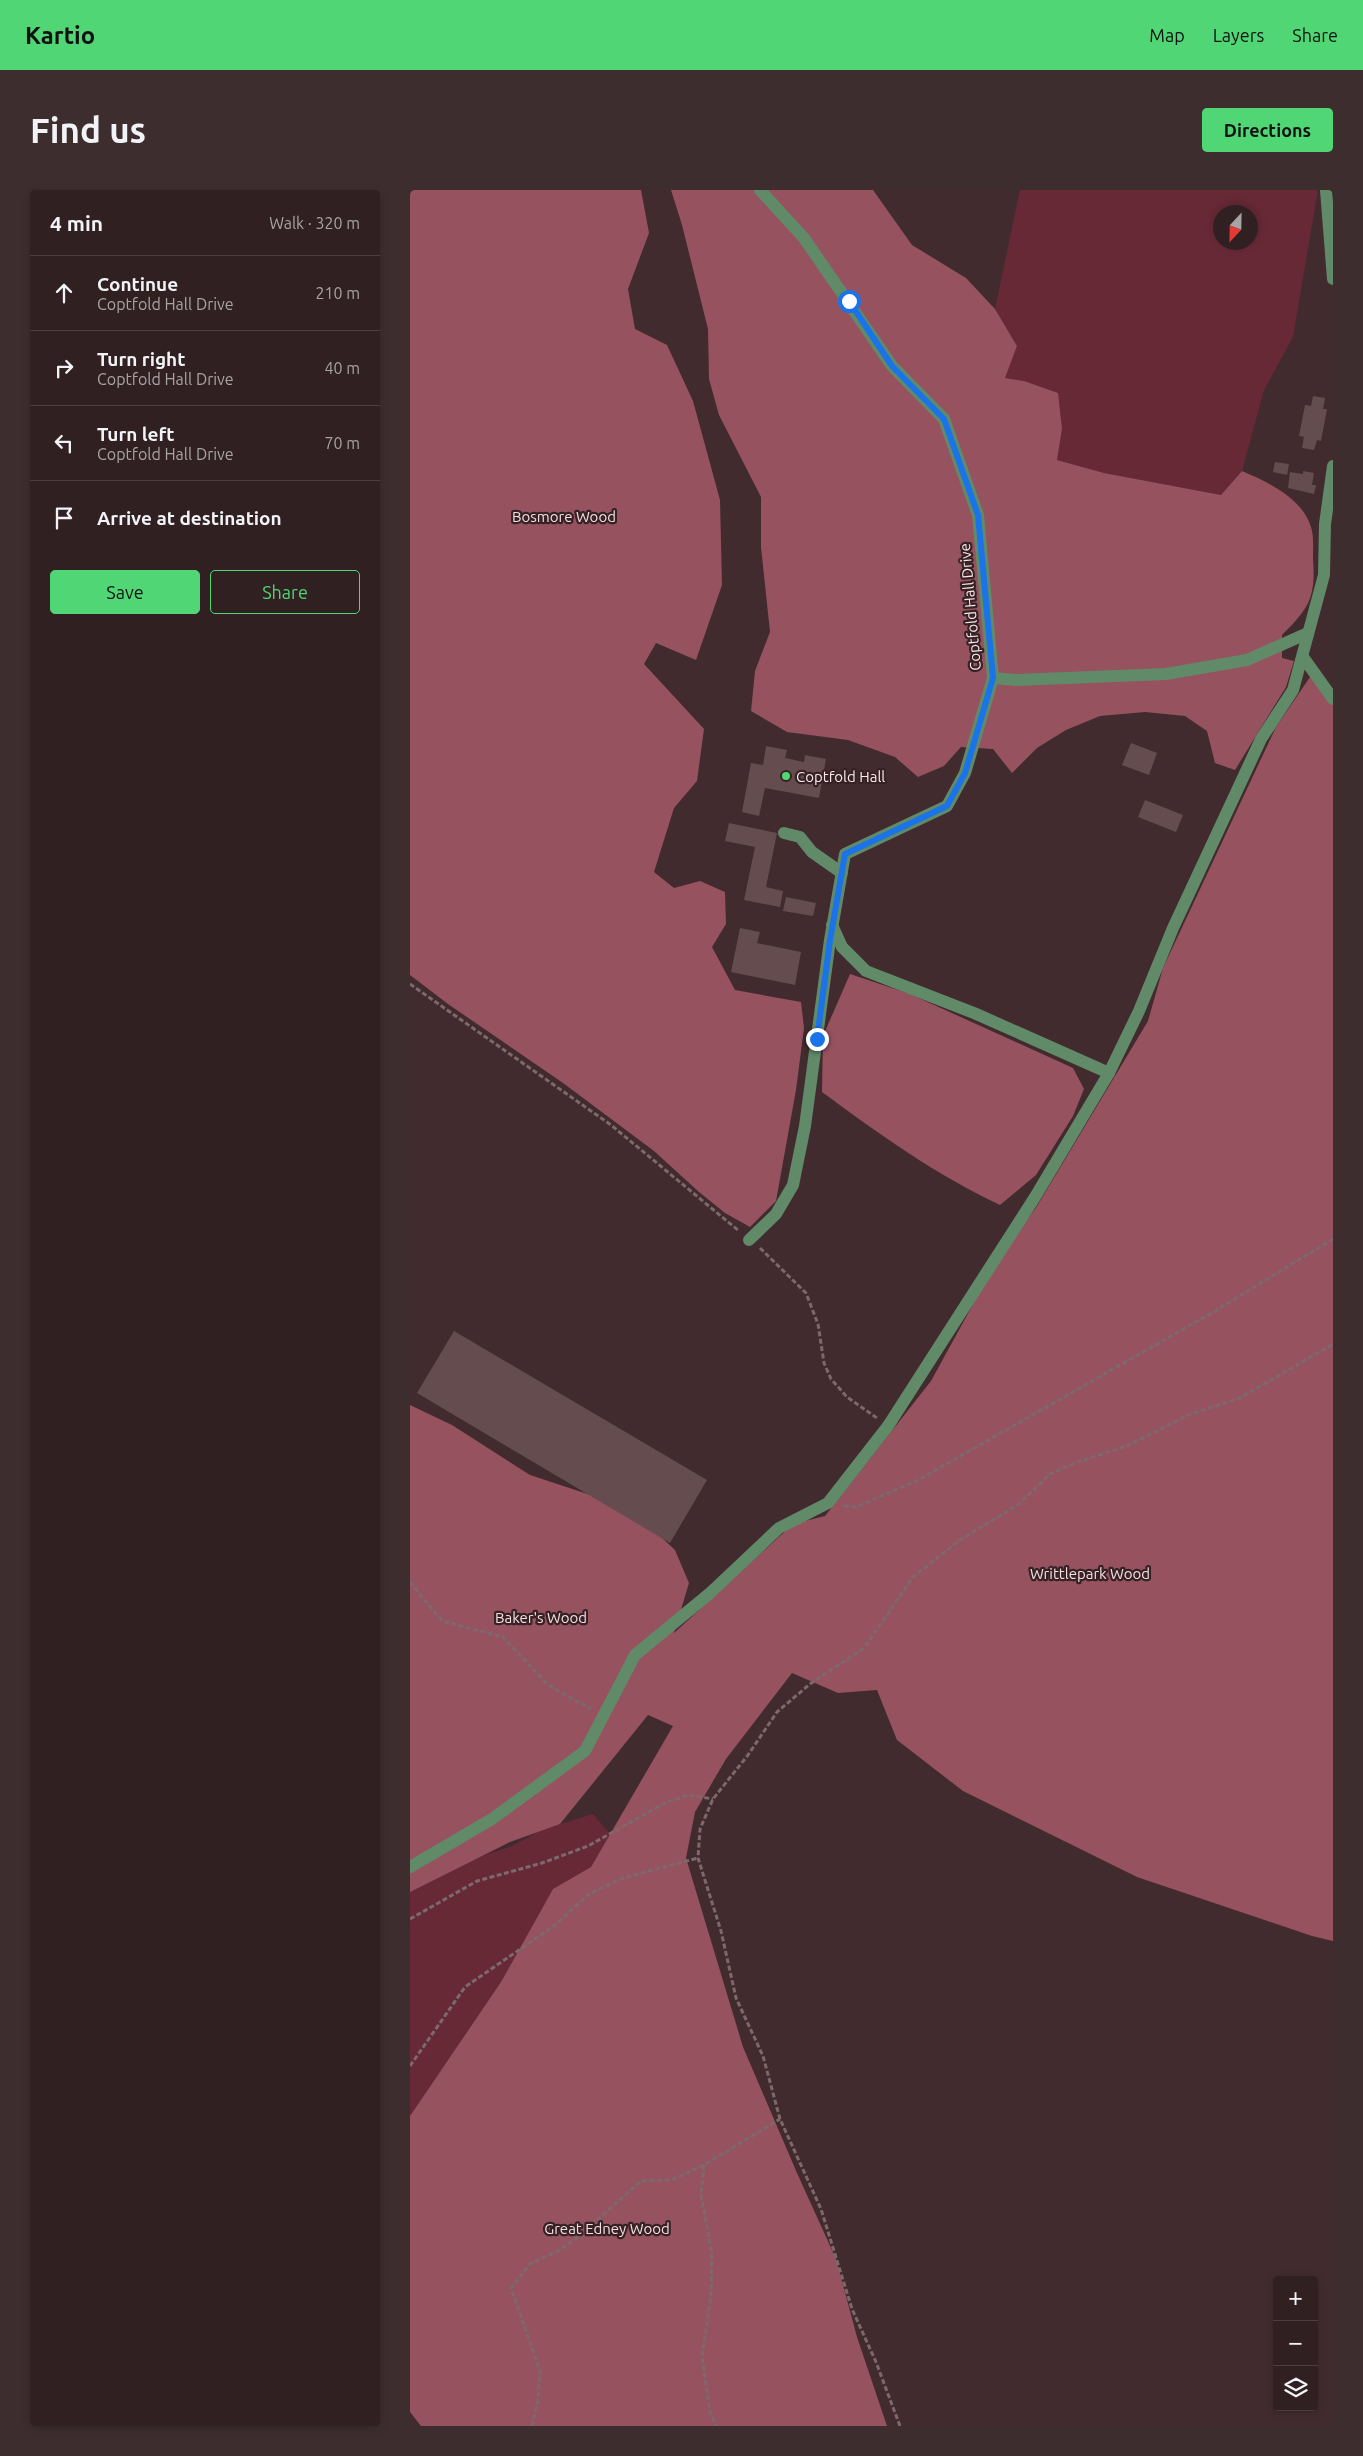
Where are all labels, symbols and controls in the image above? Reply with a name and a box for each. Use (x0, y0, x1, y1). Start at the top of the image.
text: Kartio (25, 22, 95, 49)
text: Map (1149, 25, 1185, 45)
text: Layers (1213, 25, 1264, 45)
text: Share (1292, 25, 1338, 45)
button: Directions (1202, 108, 1333, 152)
text: Find us (30, 110, 146, 150)
north arrow (1213, 205, 1258, 250)
text: 4 min (50, 211, 103, 235)
text: Walk · 320 m (269, 214, 360, 232)
text: Continue (97, 273, 178, 295)
icon: ahead (50, 279, 78, 307)
text: 210 m (315, 284, 360, 302)
route start (838, 290, 861, 313)
text: Coptfold Hall Drive (97, 295, 234, 313)
text: Turn right (97, 348, 185, 370)
icon: right (50, 354, 78, 382)
text: 40 m (324, 359, 360, 377)
text: Coptfold Hall Drive (97, 370, 234, 388)
text: Turn left (97, 423, 175, 445)
icon: left (50, 429, 78, 457)
text: 70 m (324, 434, 360, 452)
text: Coptfold Hall Drive (97, 445, 234, 463)
icon: arrive (50, 504, 78, 532)
text: Arrive at destination (97, 507, 282, 529)
park label: Bosmore Wood (512, 508, 616, 525)
street label: Coptfold Hall Drive (956, 542, 984, 672)
button: Save (50, 570, 200, 614)
button: Share (210, 570, 360, 614)
place label: Coptfold Hall (796, 768, 885, 785)
marker: Coptfold Hall (780, 770, 792, 782)
route end (806, 1028, 829, 1051)
park label: Writtlepark Wood (1030, 1565, 1150, 1582)
park label: Baker's Wood (495, 1609, 587, 1626)
park label: Great Edney Wood (544, 2220, 670, 2237)
map controls (1273, 2276, 1318, 2411)
button: + (1273, 2276, 1318, 2321)
button: − (1273, 2321, 1318, 2366)
button: layers (1273, 2366, 1318, 2411)

